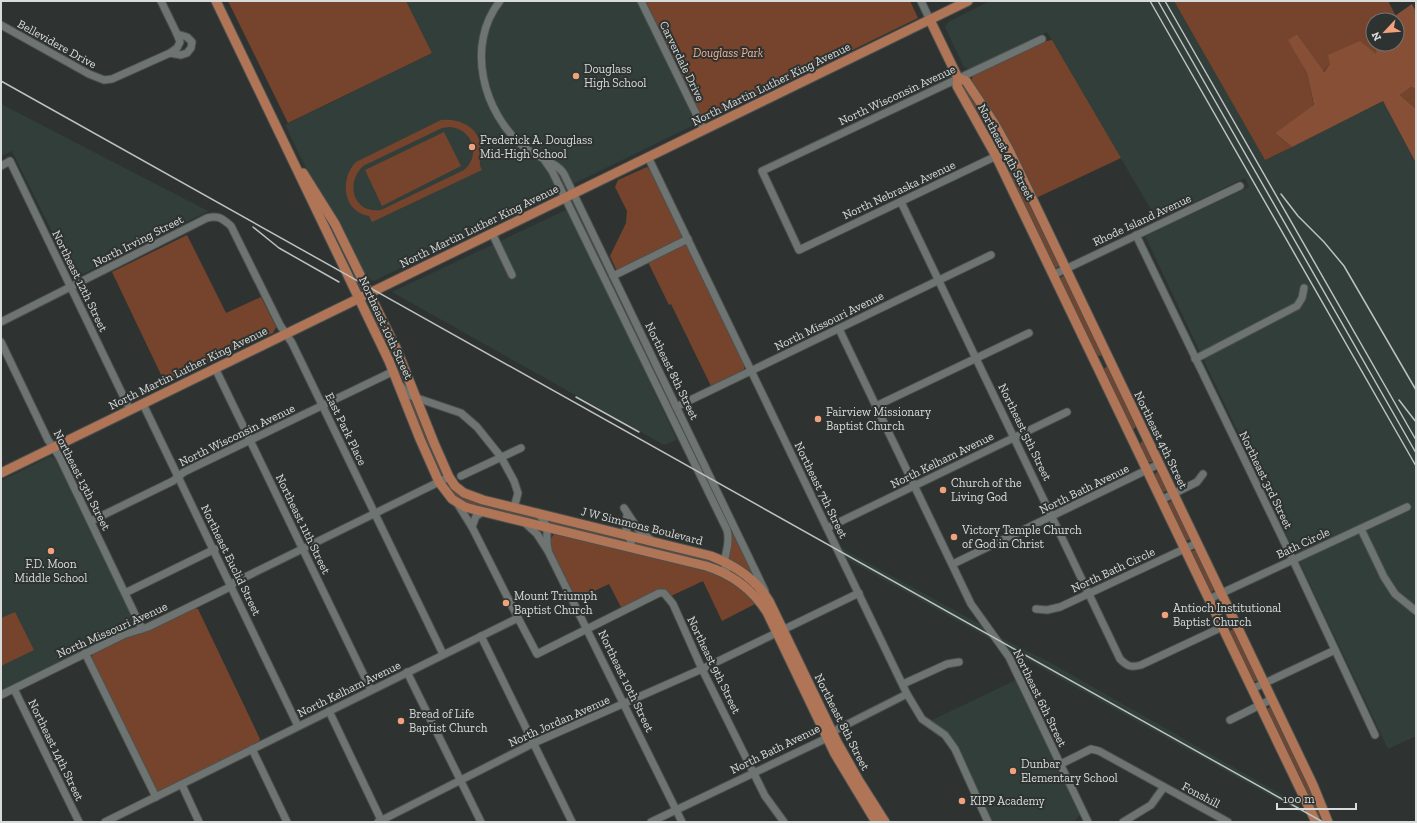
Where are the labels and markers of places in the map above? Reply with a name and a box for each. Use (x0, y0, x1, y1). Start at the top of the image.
place label: Douglass High School (584, 62, 647, 90)
marker: Douglass High School (571, 71, 581, 81)
place label: Frederick A. Douglass Mid-High School (480, 133, 593, 161)
marker: Frederick A. Douglass Mid-High School (467, 142, 477, 152)
place label: Fairview Missionary Baptist Church (826, 405, 932, 433)
marker: Fairview Missionary Baptist Church (813, 414, 823, 424)
place label: Church of the Living God (951, 476, 1022, 504)
marker: Church of the Living God (938, 485, 948, 495)
place label: Victory Temple Church of God in Christ (961, 523, 1082, 551)
marker: Victory Temple Church of God in Christ (949, 532, 959, 542)
marker: F.D. Moon Middle School (46, 546, 56, 556)
place label: F.D. Moon Middle School (15, 557, 87, 585)
place label: Mount Triumph Baptist Church (514, 589, 597, 617)
marker: Mount Triumph Baptist Church (501, 598, 511, 608)
place label: Antioch Institutional Baptist Church (1173, 601, 1281, 629)
marker: Antioch Institutional Baptist Church (1160, 610, 1170, 620)
place label: Bread of Life Baptist Church (409, 707, 488, 735)
marker: Bread of Life Baptist Church (396, 716, 406, 726)
place label: Dunbar Elementary School (1021, 757, 1118, 785)
marker: Dunbar Elementary School (1008, 766, 1018, 776)
place label: KIPP Academy (970, 794, 1046, 808)
marker: KIPP Academy (957, 796, 967, 806)

